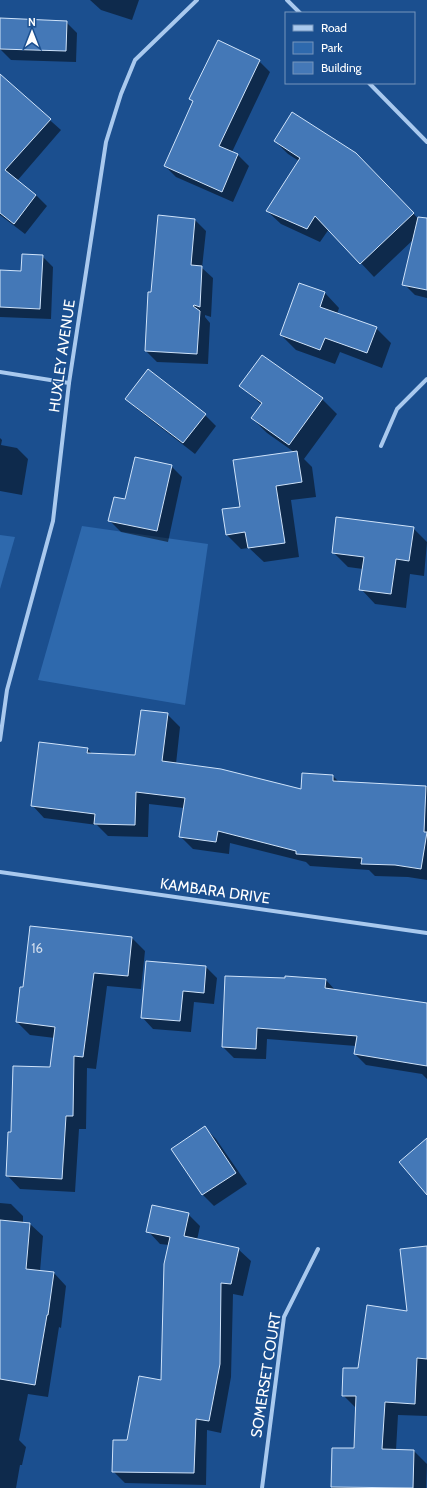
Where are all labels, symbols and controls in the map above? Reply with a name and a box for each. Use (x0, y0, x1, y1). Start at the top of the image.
north arrow (12, 12, 52, 52)
legend (285, 12, 415, 84)
text: N (28, 15, 36, 29)
text: Road (321, 20, 347, 35)
text: Park (321, 40, 343, 55)
text: Building (321, 60, 363, 75)
street label: HUXLEY AVENUE (45, 298, 79, 414)
street label: KAMBARA DRIVE (159, 874, 271, 908)
house number: 16 (31, 940, 43, 956)
street label: SOMERSET COURT (247, 1311, 285, 1439)

